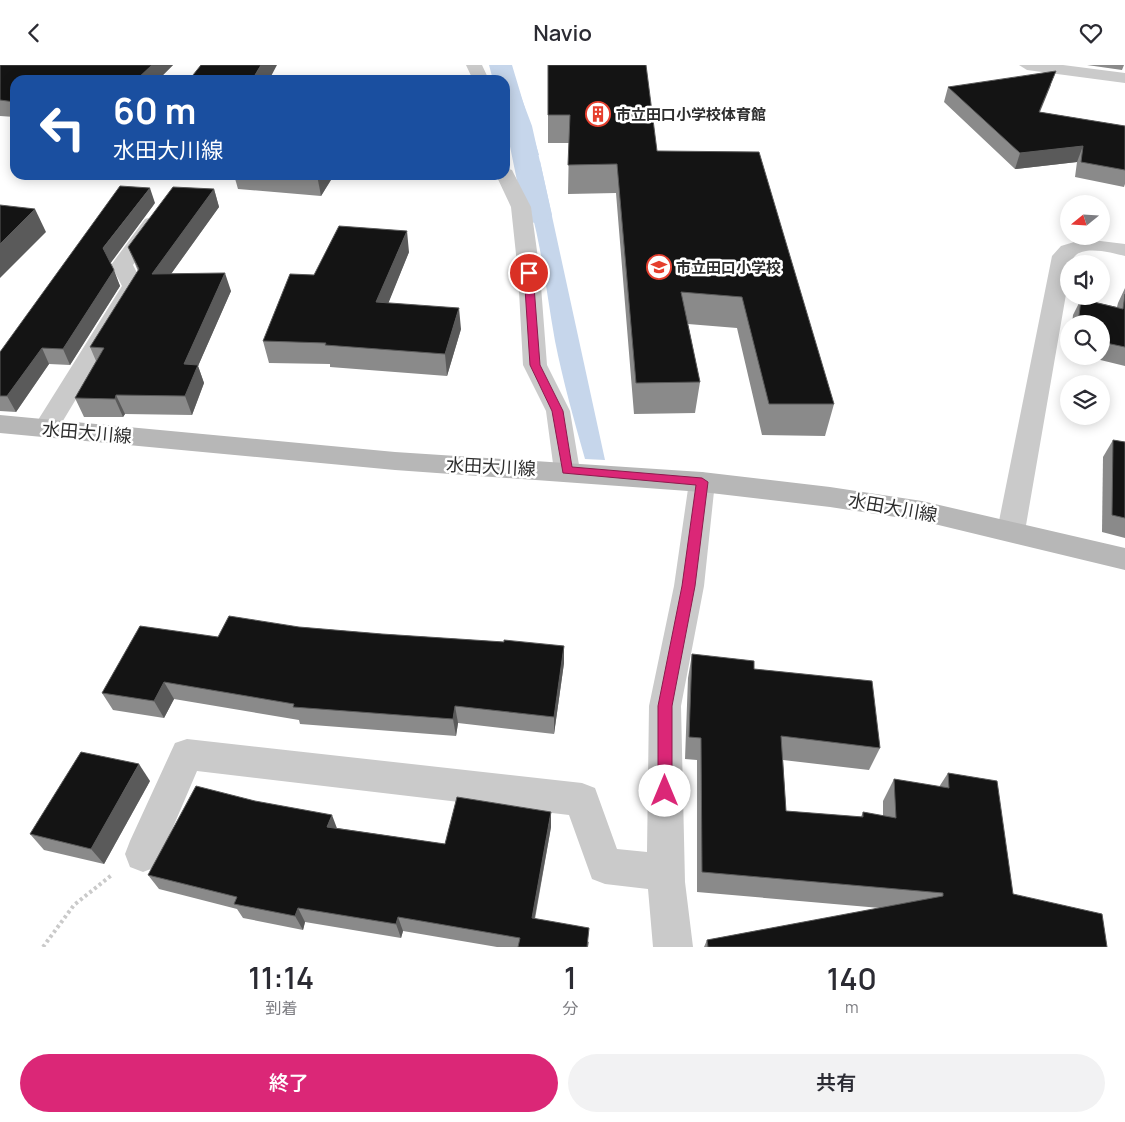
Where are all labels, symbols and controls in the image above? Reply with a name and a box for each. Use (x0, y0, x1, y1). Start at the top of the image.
text: Navio (533, 18, 592, 48)
icon: back (20, 19, 48, 47)
icon: heart (1077, 19, 1105, 47)
text: 60 m (113, 87, 196, 135)
icon: left (30, 95, 95, 160)
building icon: 市立田口小学校体育館 (585, 101, 611, 127)
place label: 市立田口小学校体育館 (616, 104, 766, 125)
text: 水田大川線 (113, 135, 223, 165)
north arrow (1060, 195, 1110, 245)
map controls (1060, 195, 1110, 425)
pin (508, 252, 550, 294)
school or university icon: 市立田口小学校 (646, 254, 672, 280)
button: sound (1060, 255, 1110, 305)
place label: 市立田口小学校 (676, 257, 781, 278)
icon: arrive (515, 259, 543, 287)
button: search (1060, 315, 1110, 365)
button: layers (1060, 375, 1110, 425)
street label: 水田大川線 (41, 416, 133, 448)
street label: 水田大川線 (445, 452, 537, 480)
street label: 水田大川線 (847, 487, 939, 527)
position arrow (638, 764, 690, 816)
text: 11:14 (248, 957, 314, 998)
text: 1 (564, 957, 577, 998)
text: 140 (827, 958, 877, 999)
text: m (845, 996, 859, 1018)
text: 到着 (265, 997, 297, 1019)
text: 分 (562, 997, 578, 1019)
button: 終了 (20, 1054, 558, 1112)
button: 共有 (568, 1054, 1105, 1112)

